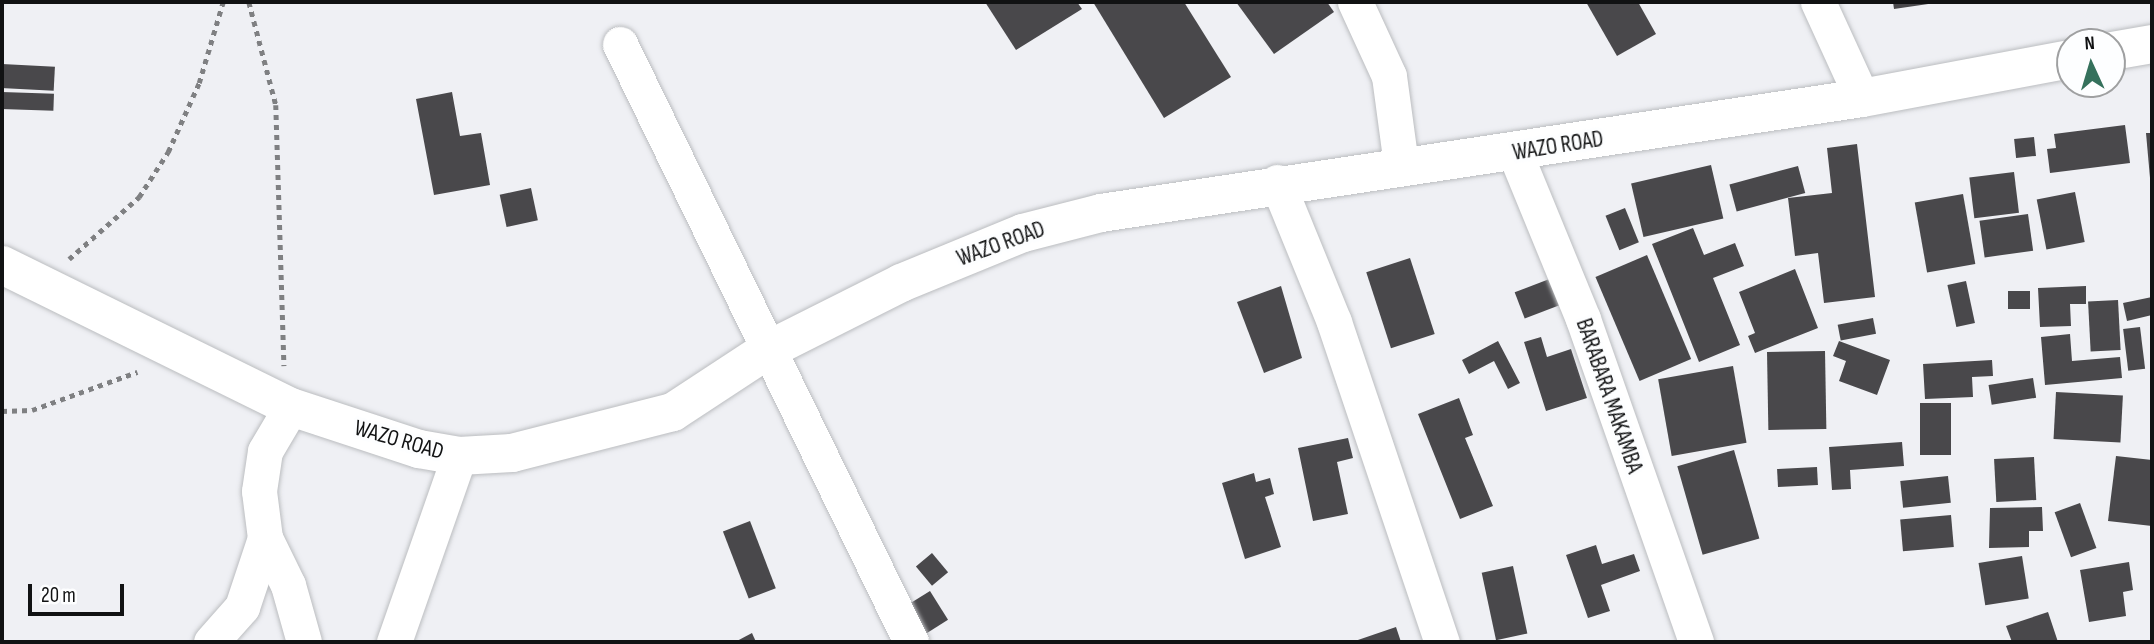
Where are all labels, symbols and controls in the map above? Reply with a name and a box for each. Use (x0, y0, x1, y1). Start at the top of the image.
north arrow (2056, 28, 2126, 98)
text: N (2084, 32, 2096, 55)
street label: WAZO ROAD (1511, 125, 1605, 167)
street label: WAZO ROAD (953, 215, 1049, 273)
street label: BARABARA MAKAMBA (1570, 315, 1648, 477)
street label: WAZO ROAD (351, 414, 447, 466)
scale bar (32, 570, 128, 614)
text: 20 m (41, 583, 76, 608)

